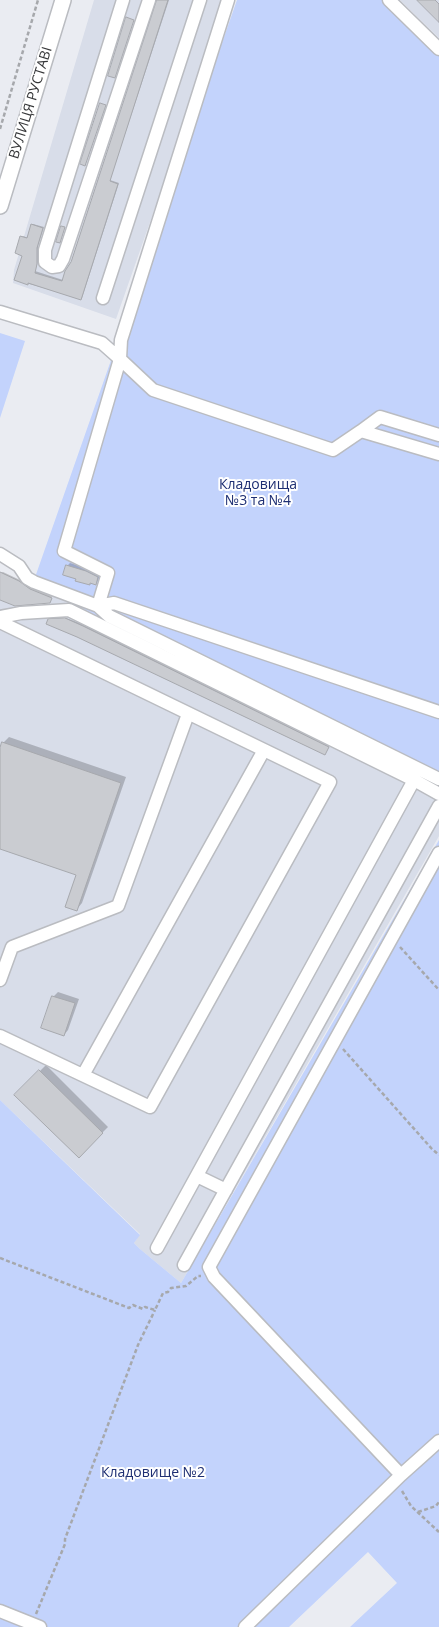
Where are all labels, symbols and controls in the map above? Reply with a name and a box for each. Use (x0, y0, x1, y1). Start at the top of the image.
street label: ВУЛИЦЯ РУСТАВІ (6, 45, 56, 161)
park label: Кладовища №3 та №4 (219, 477, 297, 510)
park label: Кладовище №2 (101, 1465, 205, 1481)

